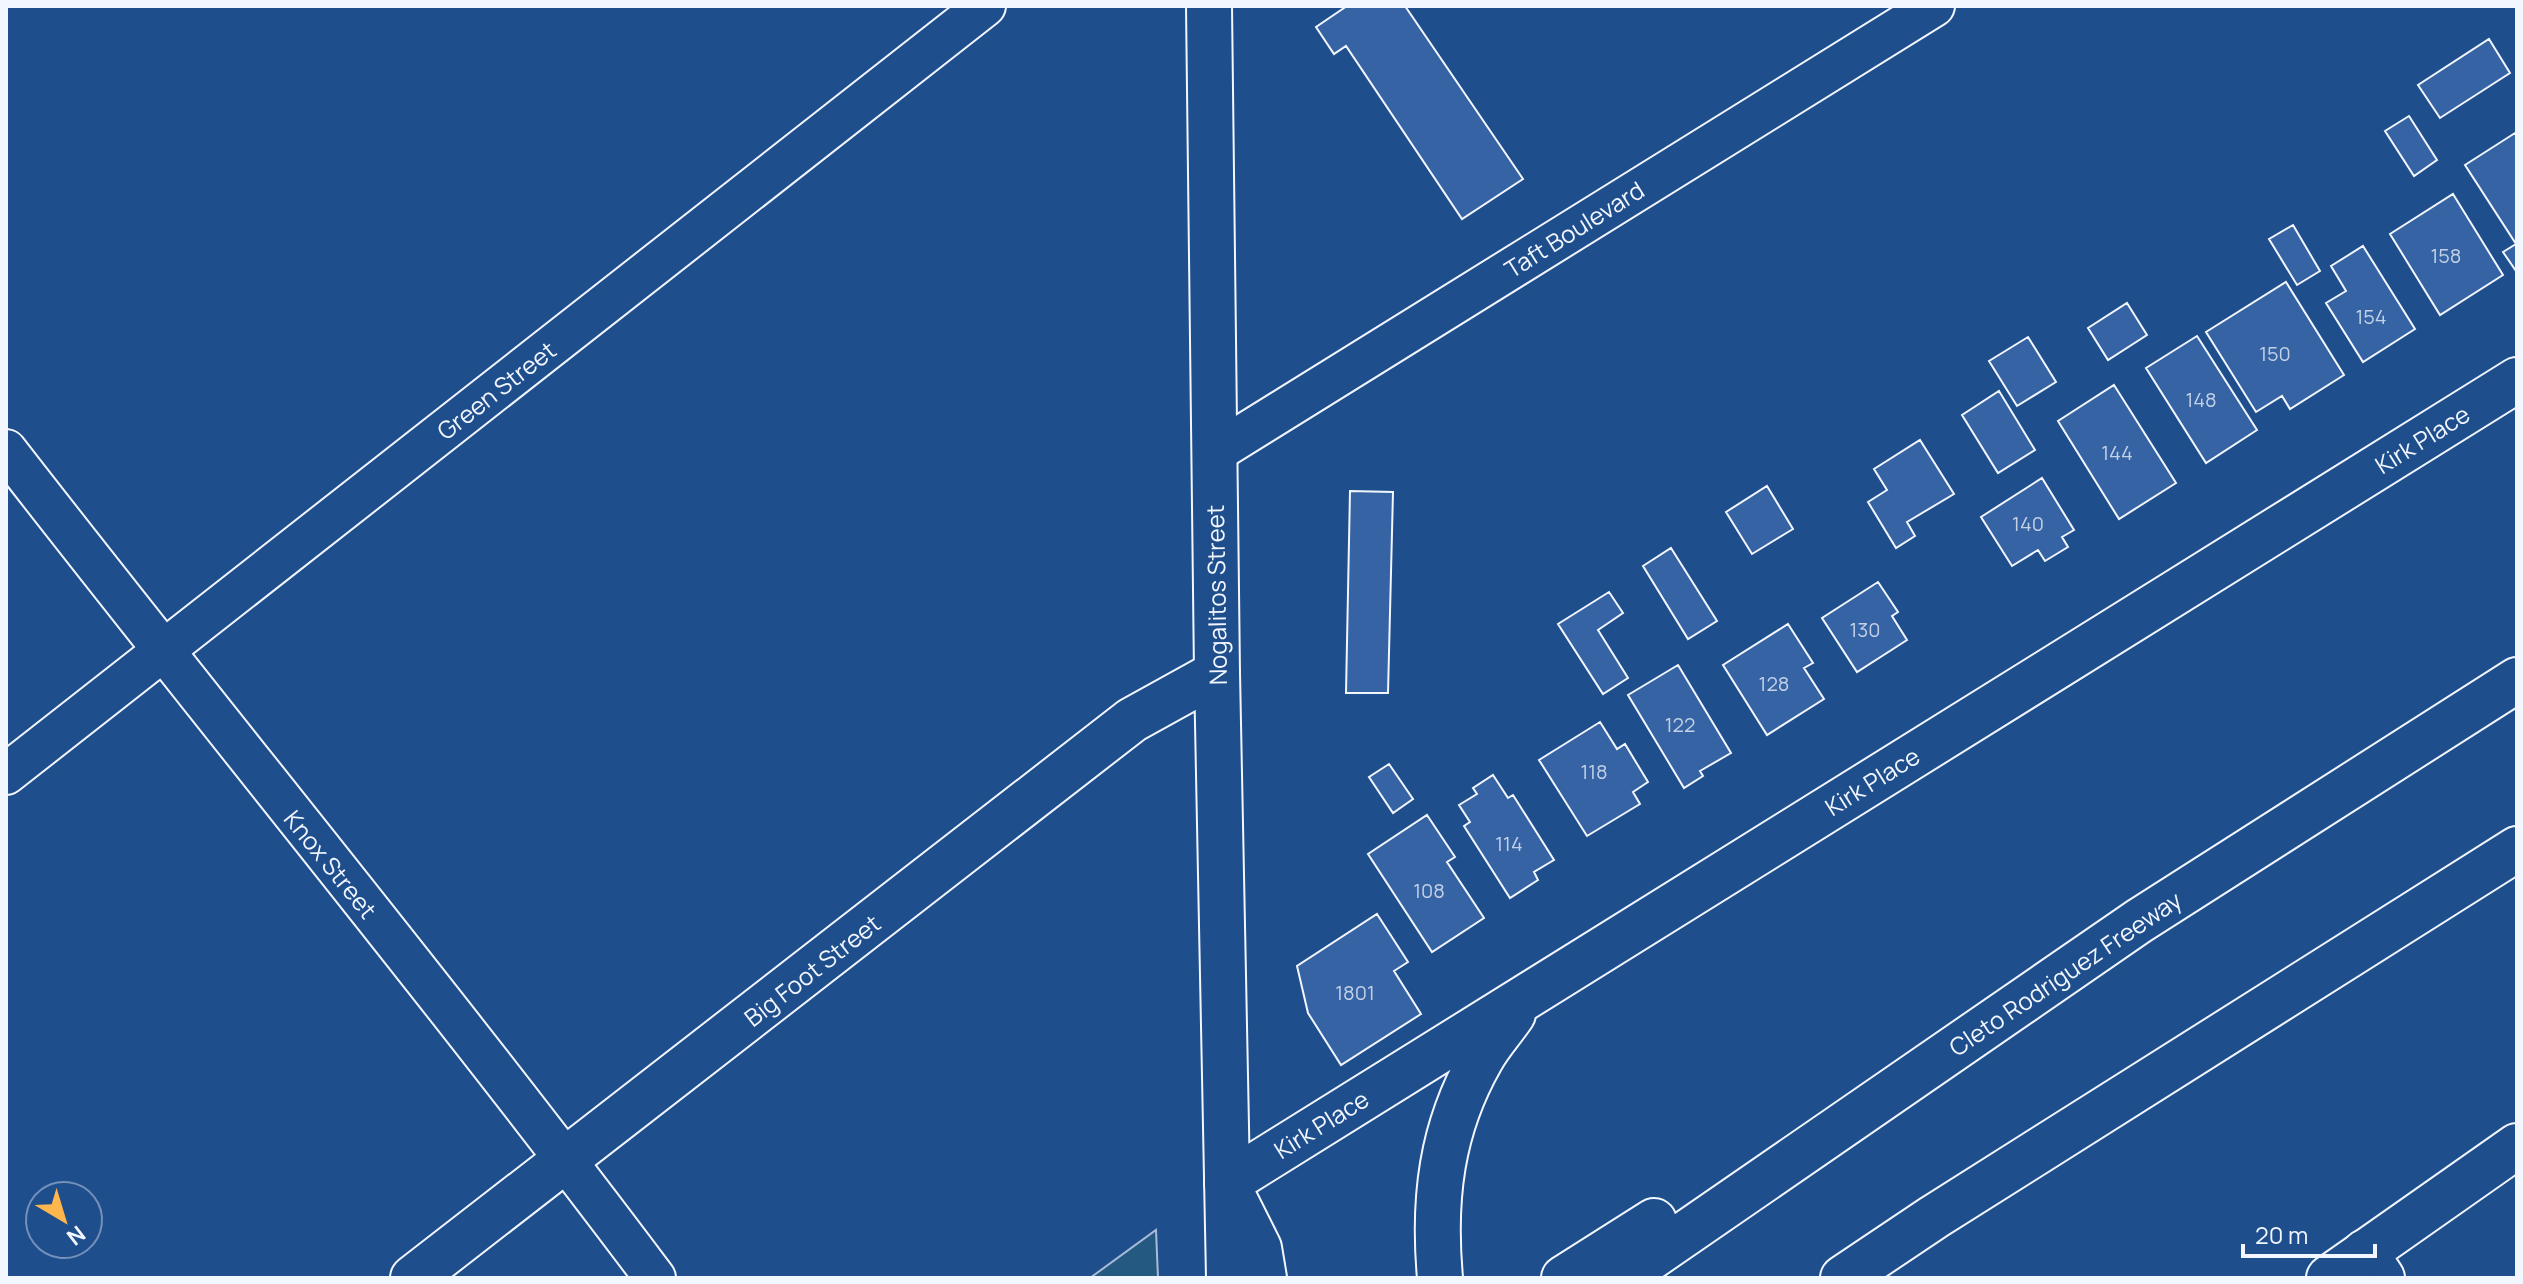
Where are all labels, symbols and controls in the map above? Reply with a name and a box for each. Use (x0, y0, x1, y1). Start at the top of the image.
street label: Taft Boulevard (1498, 173, 1650, 285)
house number: 158 (2431, 242, 2461, 269)
house number: 154 (2355, 303, 2387, 330)
street label: Green Street (430, 333, 562, 447)
house number: 150 (2259, 340, 2291, 367)
house number: 148 (2185, 386, 2217, 413)
street label: Kirk Place (2368, 397, 2476, 481)
house number: 144 (2101, 439, 2133, 466)
street label: Nogalitos Street (1198, 504, 1234, 686)
house number: 140 (2012, 510, 2044, 537)
house number: 130 (1849, 616, 1881, 643)
house number: 128 (1759, 670, 1789, 697)
house number: 122 (1665, 711, 1695, 738)
street label: Kirk Place (1818, 739, 1926, 823)
house number: 118 (1580, 758, 1608, 785)
street label: Knox Street (277, 803, 385, 925)
house number: 114 (1495, 830, 1523, 857)
house number: 108 (1413, 877, 1445, 904)
street label: Cleto Rodriguez Freeway (1942, 883, 2188, 1063)
street label: Big Foot Street (737, 906, 887, 1034)
house number: 1801 (1335, 979, 1375, 1006)
street label: Kirk Place (1267, 1082, 1375, 1166)
north arrow (24, 1180, 104, 1260)
scale bar (2243, 1208, 2375, 1258)
text: 20 m (2255, 1218, 2308, 1251)
text: N (61, 1219, 92, 1252)

